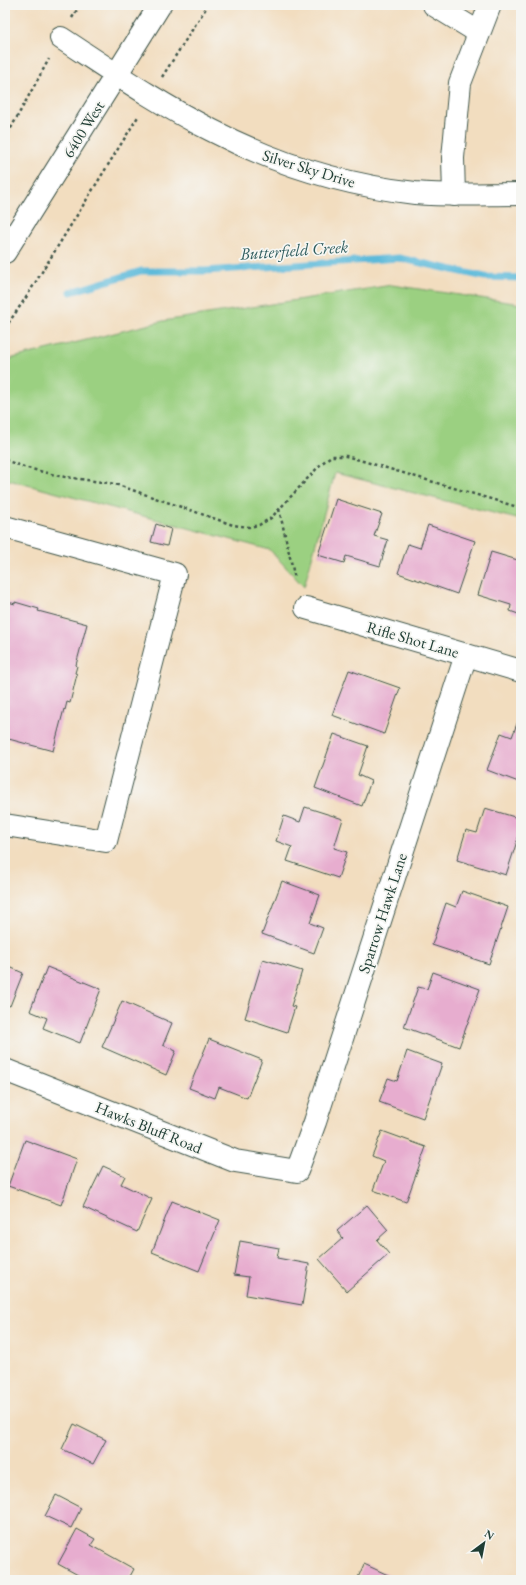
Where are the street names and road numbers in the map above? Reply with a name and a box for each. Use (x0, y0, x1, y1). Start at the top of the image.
street label: 6400 West (58, 97, 109, 162)
street label: Silver Sky Drive (260, 144, 358, 193)
street label: Rifle Shot Lane (364, 616, 461, 663)
street label: Sparrow Hawk Lane (353, 850, 412, 976)
street label: Hawks Bluff Road (92, 1096, 206, 1159)

